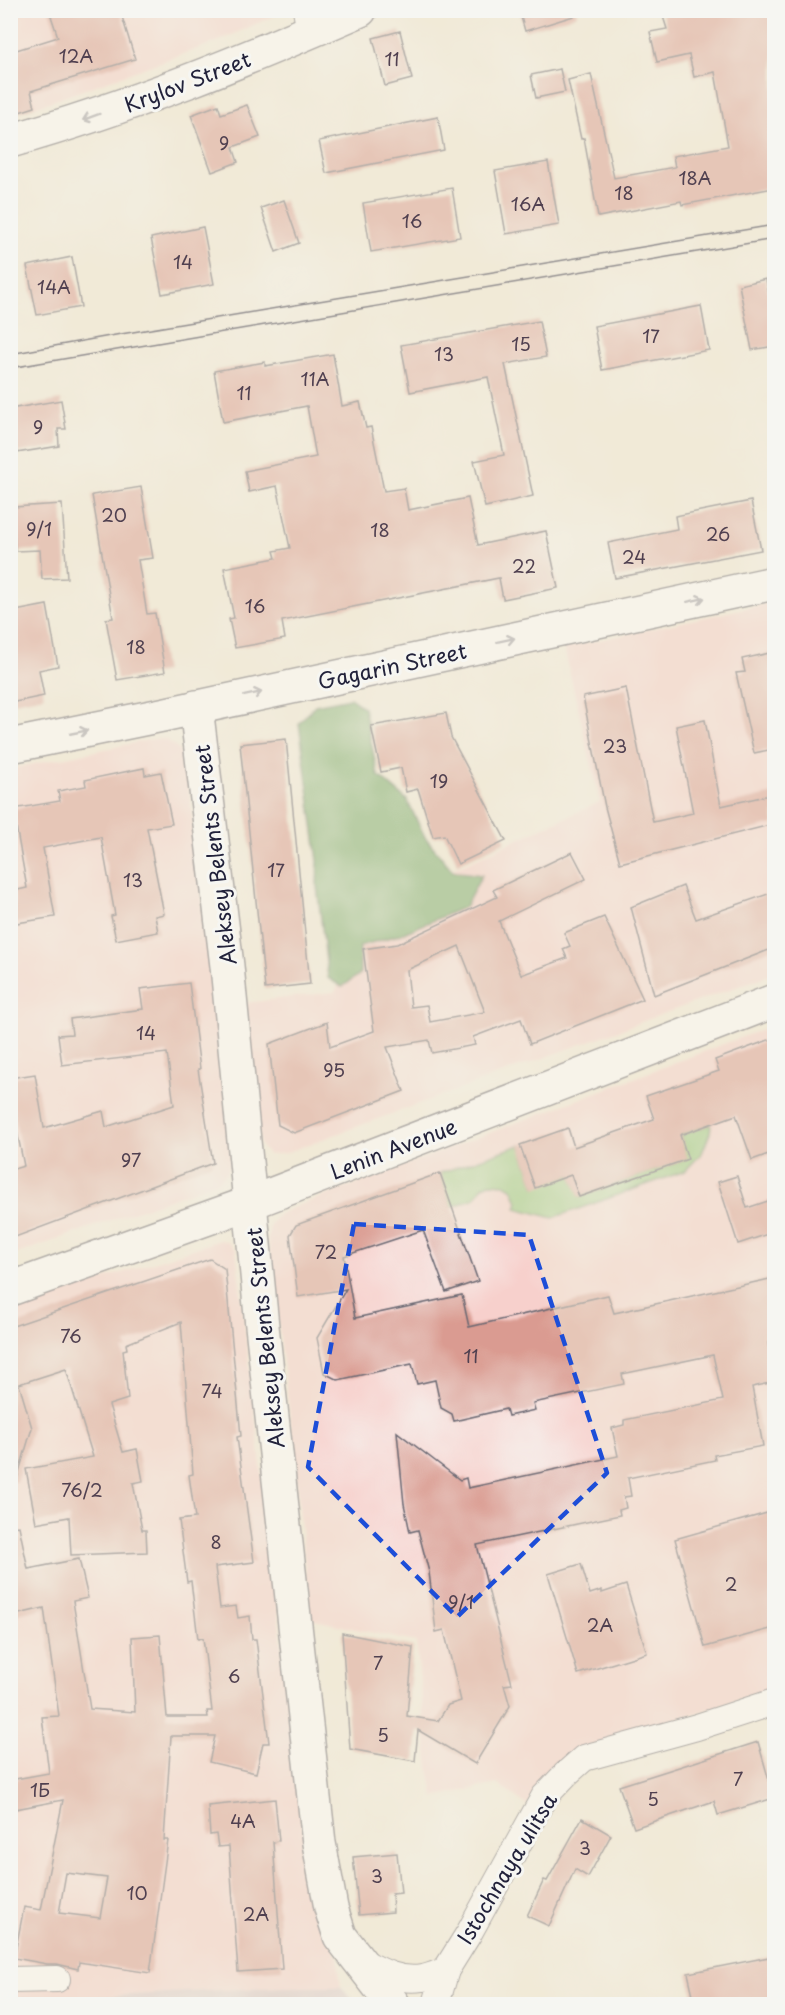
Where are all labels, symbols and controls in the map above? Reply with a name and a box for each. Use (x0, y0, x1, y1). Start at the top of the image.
house number: 12А (59, 42, 94, 69)
street label: Krylov Street (119, 42, 255, 120)
house number: 11 (384, 45, 400, 72)
one-way arrow (82, 112, 101, 123)
house number: 9 (219, 129, 229, 156)
house number: 18А (678, 164, 712, 191)
house number: 18 (614, 179, 634, 206)
house number: 16А (511, 190, 545, 217)
house number: 16 (402, 207, 422, 234)
house number: 14 (173, 248, 193, 275)
house number: 14А (37, 273, 71, 300)
house number: 17 (642, 322, 660, 349)
house number: 15 (511, 330, 531, 357)
house number: 13 (434, 340, 454, 367)
house number: 11А (301, 365, 330, 392)
house number: 11 (236, 379, 252, 406)
house number: 9 (33, 413, 43, 440)
house number: 20 (101, 501, 127, 528)
house number: 9/1 (26, 515, 52, 542)
house number: 18 (370, 516, 390, 543)
house number: 26 (706, 520, 730, 547)
house number: 24 (622, 543, 646, 570)
house number: 22 (512, 552, 536, 579)
house number: 16 (245, 592, 265, 619)
one-way arrow (686, 594, 706, 605)
house number: 18 (126, 633, 146, 660)
street label: Gagarin Street (315, 634, 469, 696)
one-way arrow (496, 634, 515, 646)
one-way arrow (243, 688, 263, 699)
one-way arrow (69, 726, 88, 737)
house number: 23 (603, 732, 627, 759)
street label: Aleksey Belents Street (185, 743, 243, 967)
house number: 19 (430, 767, 448, 794)
house number: 17 (267, 856, 285, 883)
house number: 13 (123, 866, 143, 893)
house number: 14 (136, 1019, 156, 1046)
house number: 95 (323, 1056, 345, 1083)
street label: Lenin Avenue (325, 1109, 461, 1187)
house number: 97 (121, 1146, 141, 1173)
street label: Aleksey Belents Street (236, 1226, 292, 1450)
house number: 72 (315, 1238, 337, 1265)
house number: 76 (60, 1322, 82, 1349)
house number: 11 (463, 1342, 479, 1369)
house number: 74 (201, 1377, 223, 1404)
house number: 76/2 (61, 1476, 103, 1503)
house number: 8 (210, 1528, 222, 1555)
house number: 2 (725, 1570, 737, 1597)
house number: 9/1 (448, 1588, 474, 1615)
house number: 2А (587, 1611, 613, 1638)
house number: 7 (373, 1649, 383, 1676)
house number: 6 (228, 1662, 240, 1689)
house number: 5 (377, 1721, 389, 1748)
house number: 7 (733, 1765, 743, 1792)
house number: 1Б (30, 1776, 50, 1803)
house number: 5 (647, 1785, 659, 1812)
street label: Istochnaya ulitsa (448, 1786, 564, 1950)
house number: 4А (230, 1807, 256, 1834)
house number: 3 (579, 1834, 591, 1861)
house number: 3 (371, 1862, 383, 1889)
house number: 10 (126, 1879, 148, 1906)
house number: 2А (243, 1900, 269, 1927)

